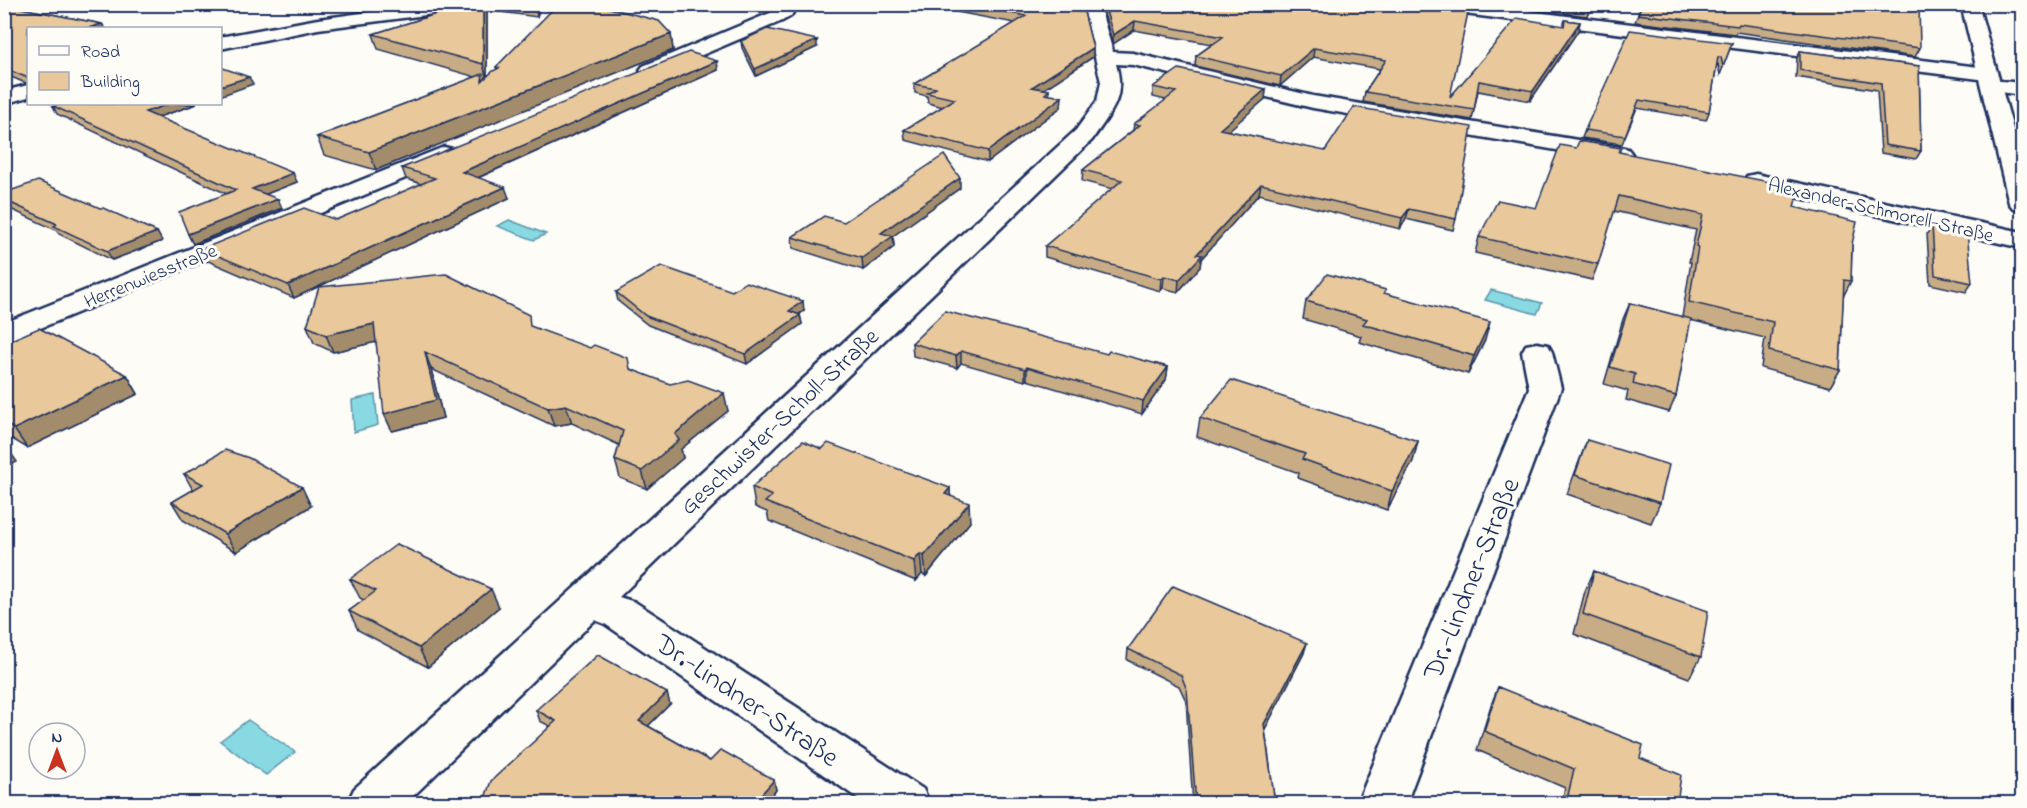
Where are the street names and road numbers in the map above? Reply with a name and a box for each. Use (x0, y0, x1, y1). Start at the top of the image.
street label: Alexander-Schmorell-Straße (1765, 171, 1996, 252)
street label: Herrenwiesstraße (80, 237, 222, 317)
street label: Geschwister-Scholl-Straße (673, 321, 888, 525)
street label: Dr.-Lindner-Straße (1414, 472, 1533, 687)
street label: Dr.-Lindner-Straße (645, 624, 847, 779)

